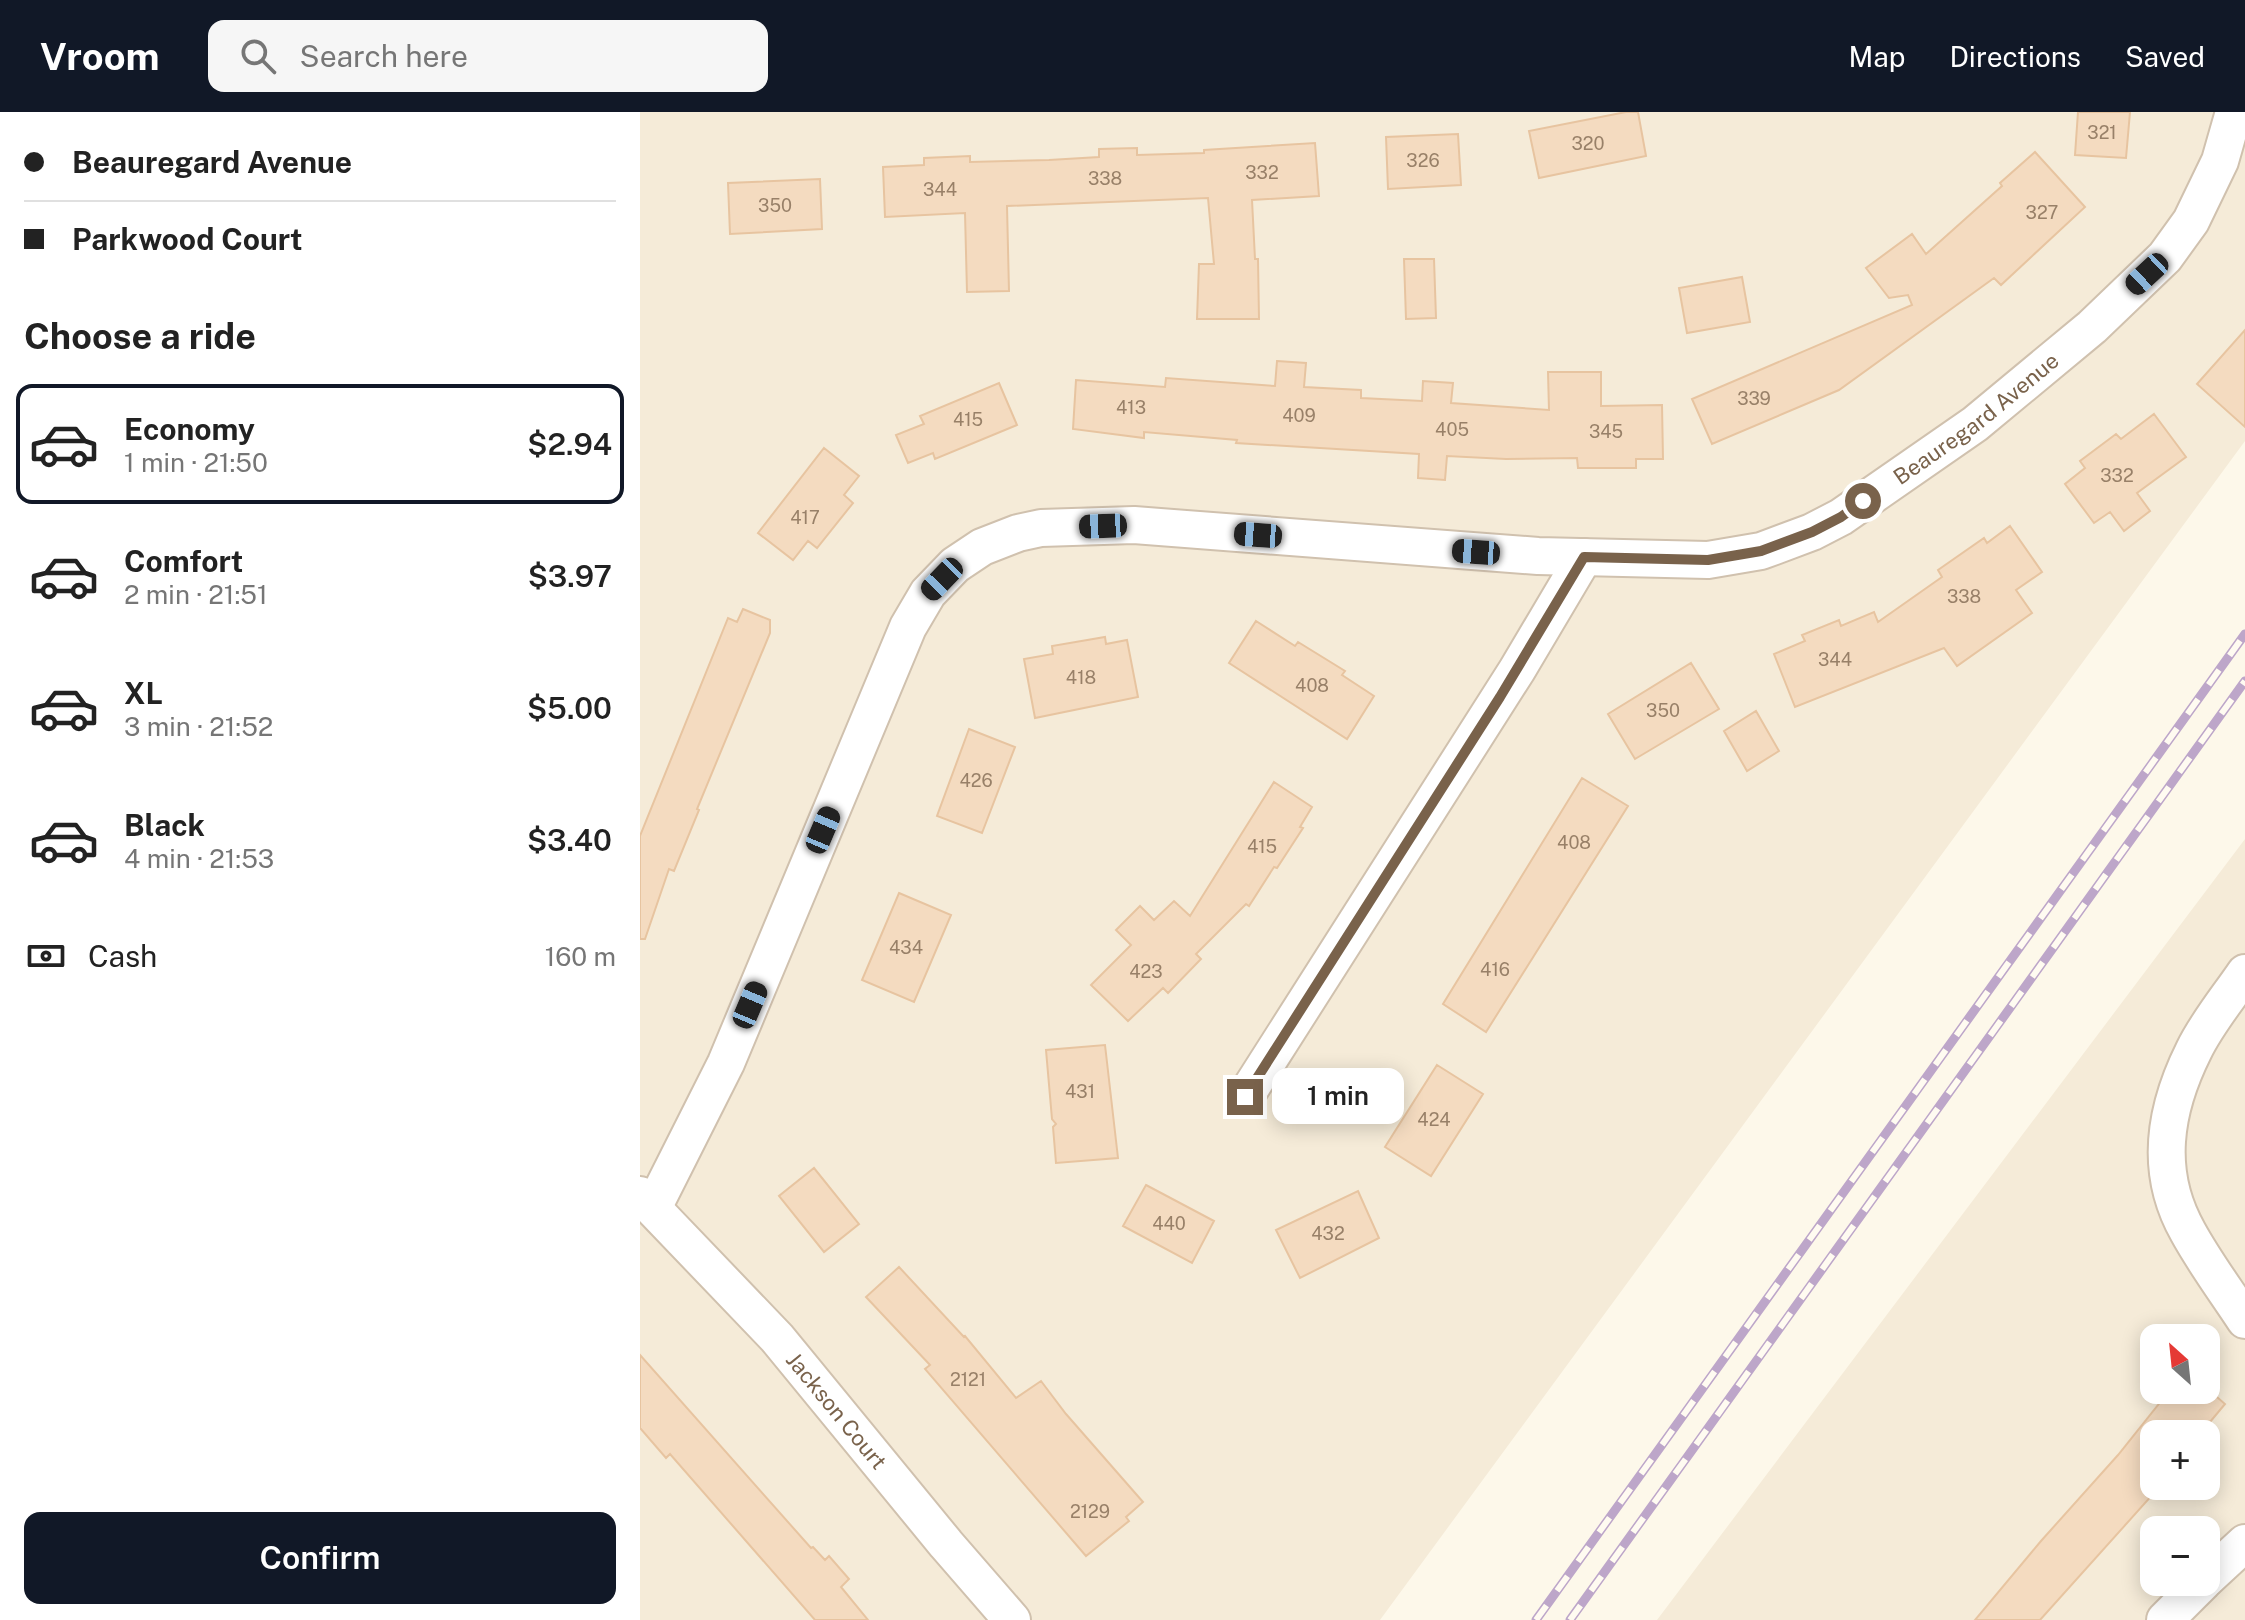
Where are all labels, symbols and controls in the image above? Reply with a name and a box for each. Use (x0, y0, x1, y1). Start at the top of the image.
search box (208, 20, 768, 92)
text: Vroom (40, 34, 160, 79)
icon: search (236, 34, 280, 78)
text: Search here (300, 38, 468, 74)
text: Map (1849, 40, 1905, 73)
text: Directions (1949, 40, 2081, 73)
text: Saved (2125, 40, 2205, 73)
house number: 321 (2087, 122, 2117, 143)
house number: 320 (1571, 133, 1605, 154)
text: Beauregard Avenue (72, 144, 352, 180)
house number: 326 (1406, 150, 1440, 171)
house number: 332 (1245, 162, 1279, 183)
house number: 338 (1088, 168, 1122, 189)
house number: 344 (923, 179, 957, 200)
house number: 350 (758, 195, 792, 216)
house number: 327 (2026, 202, 2058, 223)
text: Parkwood Court (72, 221, 303, 257)
car (2121, 249, 2173, 299)
text: Choose a ride (24, 315, 256, 357)
street label: Beauregard Avenue (1888, 347, 2064, 490)
house number: 339 (1737, 388, 1771, 409)
house number: 413 (1116, 397, 1146, 418)
house number: 409 (1282, 405, 1316, 426)
icon: car (28, 408, 100, 480)
house number: 415 (953, 409, 983, 430)
text: Economy (124, 411, 255, 447)
house number: 405 (1435, 419, 1469, 440)
house number: 345 (1589, 421, 1623, 442)
text: $2.94 (527, 426, 612, 462)
text: 1 min · 21:50 (124, 447, 268, 478)
house number: 332 (2100, 465, 2134, 486)
route start (1845, 483, 1881, 519)
house number: 417 (790, 507, 820, 528)
car (1079, 513, 1127, 539)
car (1233, 521, 1283, 549)
car (1451, 538, 1501, 566)
icon: car (28, 540, 100, 612)
text: Comfort (124, 543, 243, 579)
car (917, 553, 967, 605)
text: $3.97 (528, 558, 612, 594)
text: 2 min · 21:51 (124, 579, 268, 610)
house number: 338 (1947, 586, 1981, 607)
house number: 344 (1818, 649, 1852, 670)
house number: 418 (1066, 667, 1096, 688)
icon: car (28, 672, 100, 744)
text: XL (124, 675, 163, 711)
house number: 408 (1295, 675, 1329, 696)
text: $5.00 (527, 690, 612, 726)
house number: 350 (1646, 700, 1680, 721)
text: 3 min · 21:52 (124, 711, 273, 742)
house number: 426 (959, 770, 993, 791)
car (803, 803, 843, 857)
icon: car (28, 804, 100, 876)
text: Black (124, 807, 205, 843)
text: $3.40 (527, 822, 612, 858)
house number: 408 (1557, 832, 1591, 853)
house number: 415 (1247, 836, 1277, 857)
text: 4 min · 21:53 (124, 843, 274, 874)
icon: cash (24, 934, 68, 978)
house number: 434 (889, 937, 923, 958)
text: Cash (88, 938, 157, 974)
text: 160 m (545, 941, 616, 972)
house number: 416 (1480, 959, 1510, 980)
house number: 423 (1129, 961, 1163, 982)
car (730, 978, 770, 1032)
callout: 1 min (1273, 1069, 1405, 1125)
route end (1227, 1079, 1263, 1115)
text: 1 min (1307, 1080, 1369, 1111)
house number: 431 (1065, 1081, 1095, 1102)
house number: 424 (1417, 1109, 1451, 1130)
house number: 440 (1152, 1213, 1186, 1234)
house number: 432 (1311, 1223, 1345, 1244)
north arrow (2140, 1324, 2220, 1404)
map controls (2140, 1324, 2220, 1596)
street label: Jackson Court (781, 1347, 892, 1474)
house number: 2121 (950, 1369, 986, 1390)
button: + (2140, 1420, 2220, 1500)
house number: 2129 (1070, 1501, 1110, 1522)
button: Confirm (24, 1512, 616, 1604)
button: − (2140, 1516, 2220, 1596)

